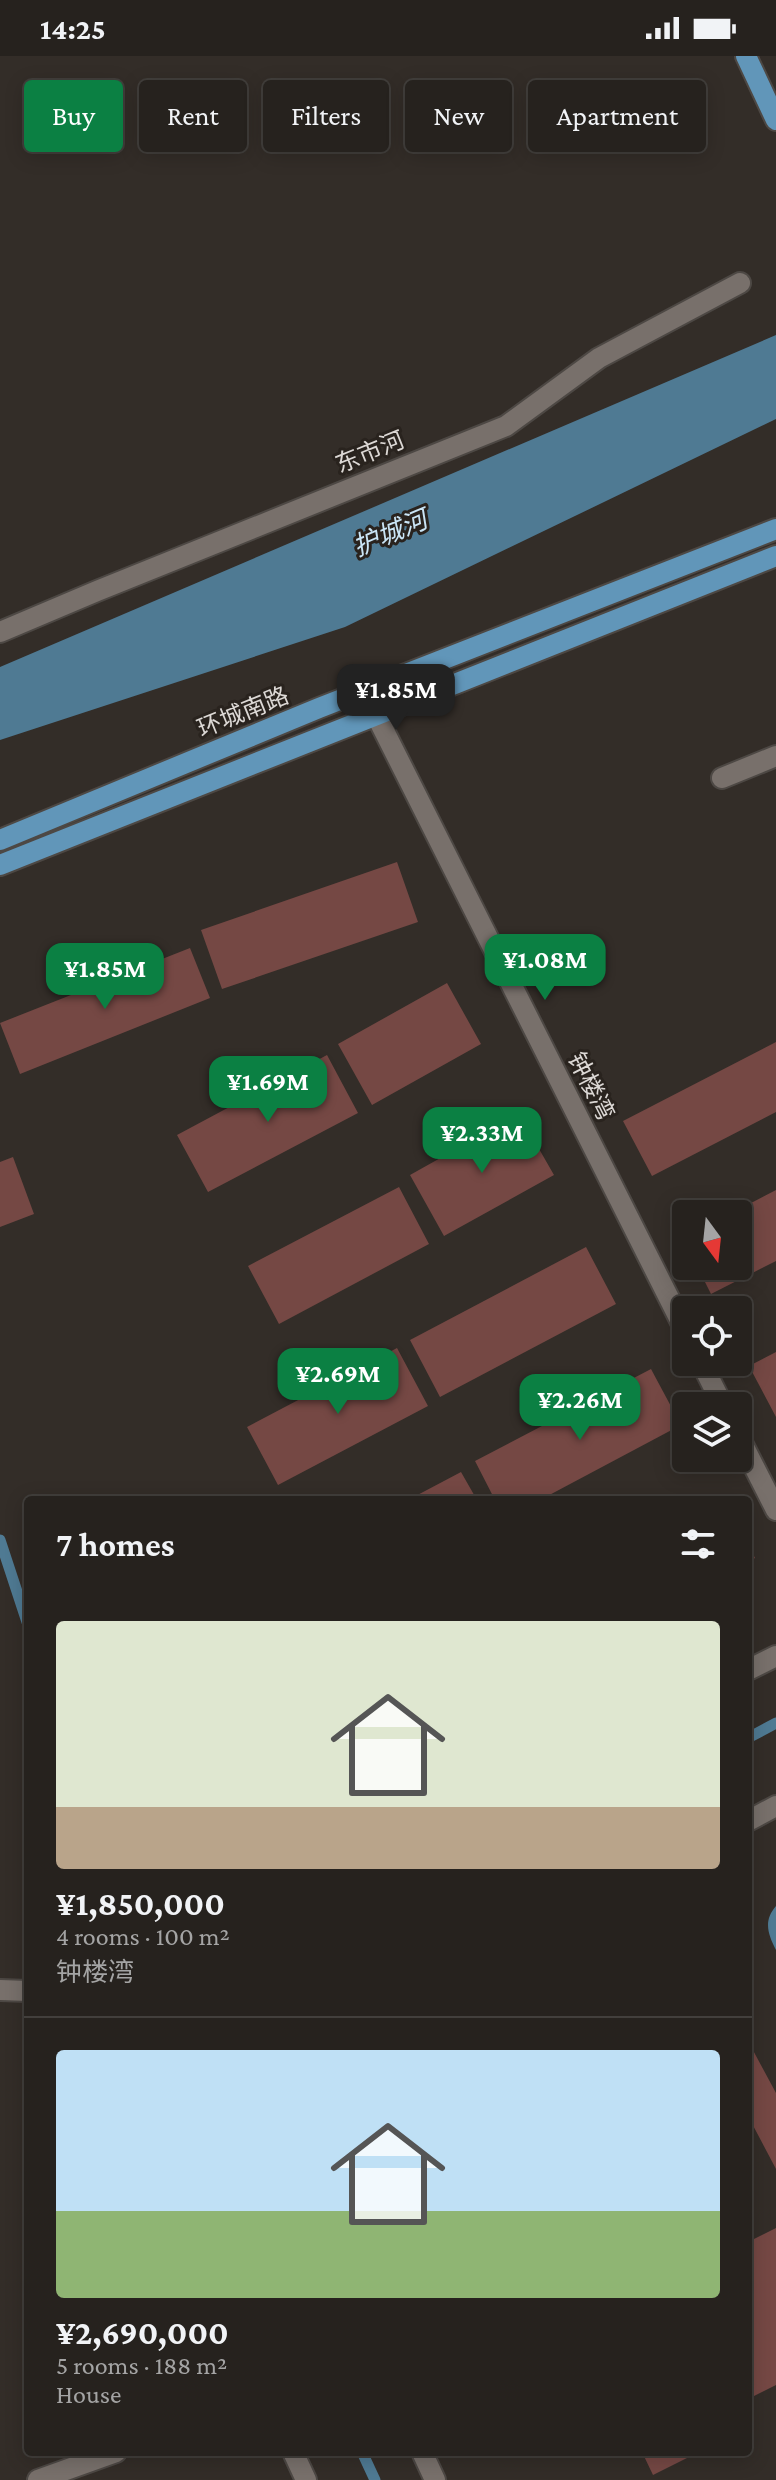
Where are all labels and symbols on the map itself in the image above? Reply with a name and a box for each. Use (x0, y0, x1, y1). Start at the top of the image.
street label: 东市河 (331, 426, 408, 478)
water label: 护城河 (349, 503, 436, 562)
pin: ¥1.85M (331, 664, 461, 732)
street label: 环城南路 (193, 681, 292, 742)
pin: ¥1.08M (480, 934, 610, 1002)
pin: ¥1.85M (40, 943, 170, 1011)
street label: 钟楼湾 (563, 1048, 620, 1124)
pin: ¥1.69M (203, 1056, 333, 1124)
pin: ¥2.33M (417, 1107, 547, 1175)
north arrow (672, 1200, 752, 1280)
pin: ¥2.69M (273, 1348, 403, 1416)
pin: ¥2.26M (515, 1374, 645, 1442)

